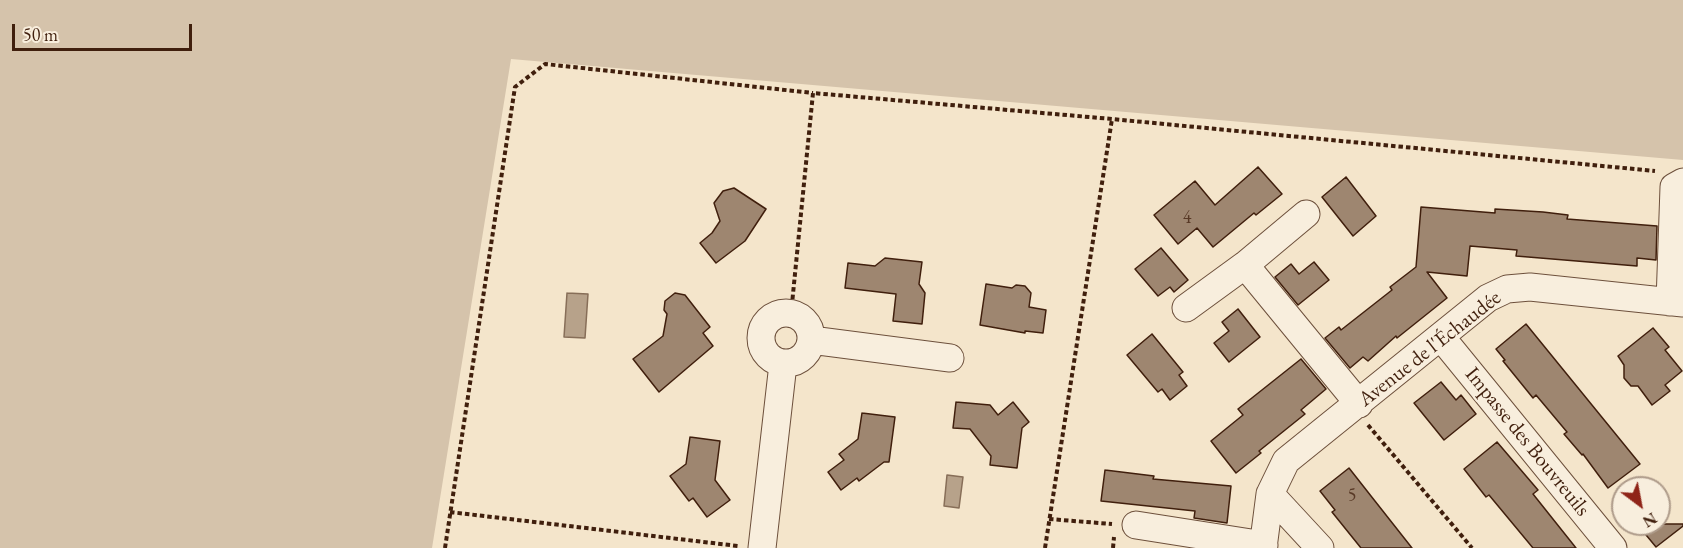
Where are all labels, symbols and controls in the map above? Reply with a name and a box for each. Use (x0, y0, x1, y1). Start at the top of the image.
scale bar (15, 12, 195, 50)
text: 50 m (23, 23, 58, 46)
house number: 4 (1183, 207, 1191, 229)
street label: Avenue de l'Échaudée (1354, 286, 1506, 412)
street label: Impasse des Bouvreuils (1459, 362, 1595, 522)
north arrow (1611, 476, 1671, 536)
house number: 5 (1348, 485, 1356, 507)
text: N (1639, 508, 1661, 532)

